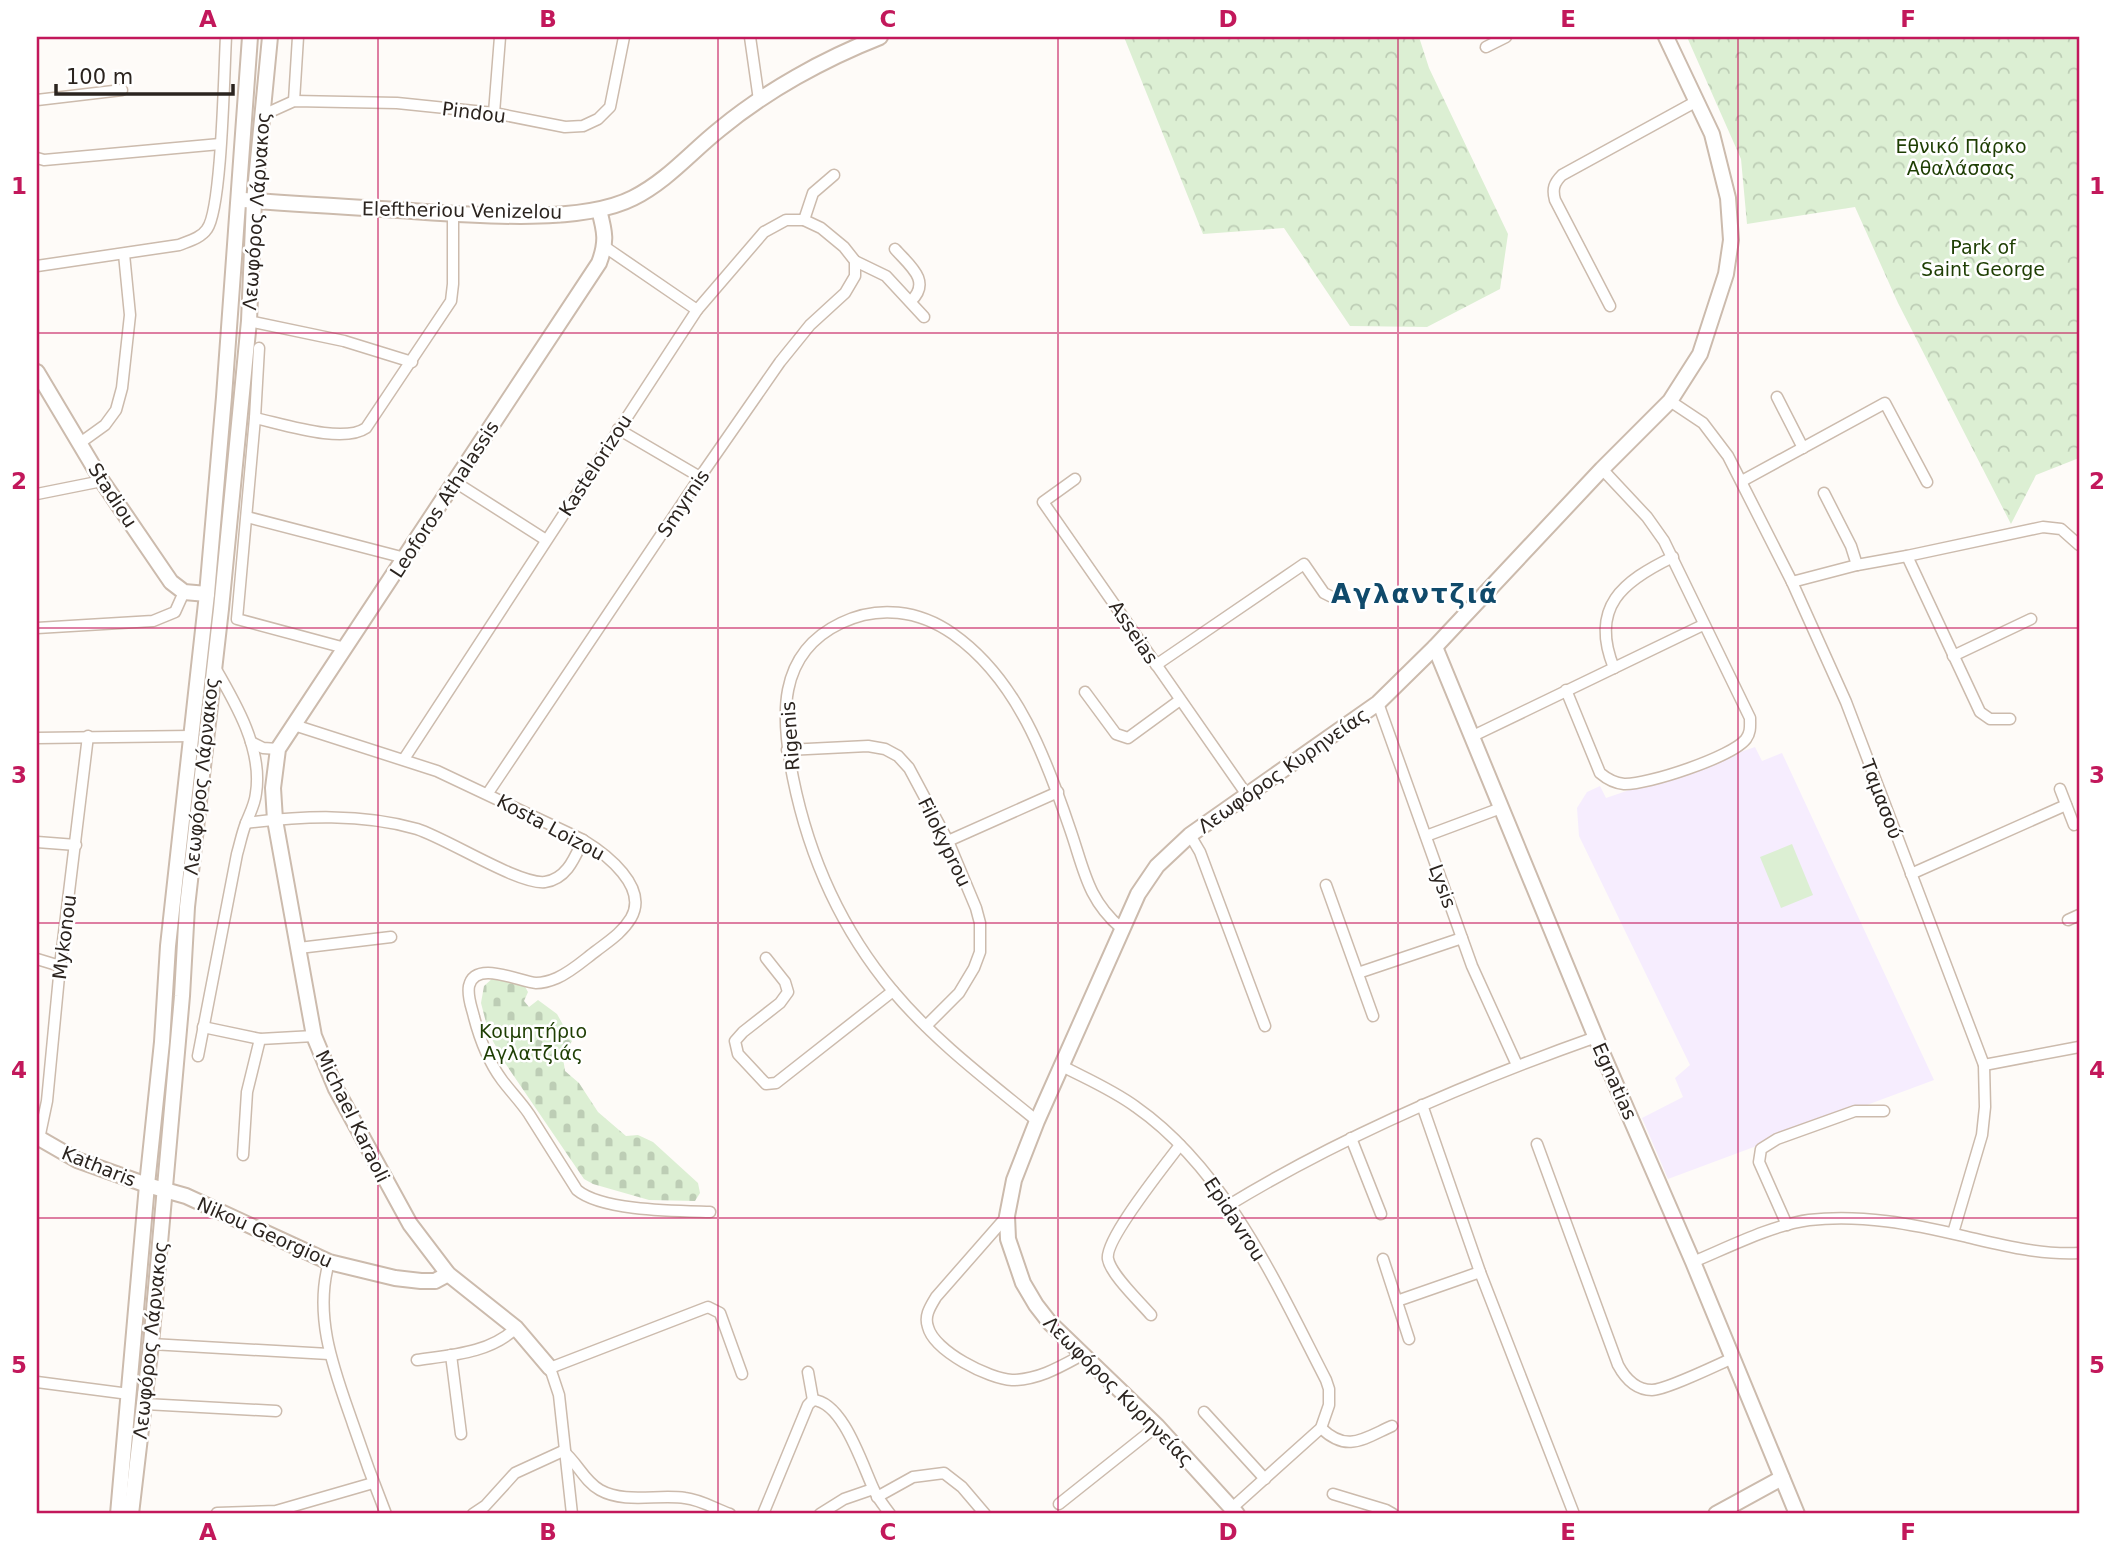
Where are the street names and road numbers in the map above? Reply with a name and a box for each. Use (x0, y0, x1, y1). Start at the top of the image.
street label: Pindou (441, 97, 507, 127)
street label: Λεωφόρος Λάρνακος (238, 111, 274, 311)
street label: Eleftheriou Venizelou (362, 197, 562, 223)
street label: Kastelorizou (554, 410, 636, 520)
street label: Leoforos Athalassis (385, 416, 503, 582)
street label: Stadiou (84, 459, 142, 531)
street label: Smyrnis (652, 465, 714, 541)
street label: Asseias (1105, 596, 1163, 668)
street label: Λεωφόρος Λάρνακος (180, 676, 222, 876)
street label: Rigenis (777, 701, 803, 771)
street label: Λεωφόρος Κυρηνείας (1194, 703, 1372, 837)
street label: Ταμασού (1856, 755, 1907, 842)
street label: Kosta Loizou (493, 789, 609, 865)
street label: Filokyprou (914, 794, 976, 890)
street label: Lysis (1425, 861, 1461, 911)
street label: Mykonou (48, 893, 80, 981)
street label: Egnatias (1588, 1039, 1642, 1123)
street label: Michael Karaoli (312, 1046, 394, 1186)
street label: Katharis (59, 1141, 139, 1191)
street label: Epidavrou (1200, 1173, 1270, 1265)
street label: Nikou Georgiou (194, 1192, 336, 1272)
street label: Λεωφόρος Λάρνακος (129, 1240, 171, 1440)
street label: Λεωφόρος Κυρηνείας (1040, 1312, 1198, 1470)

